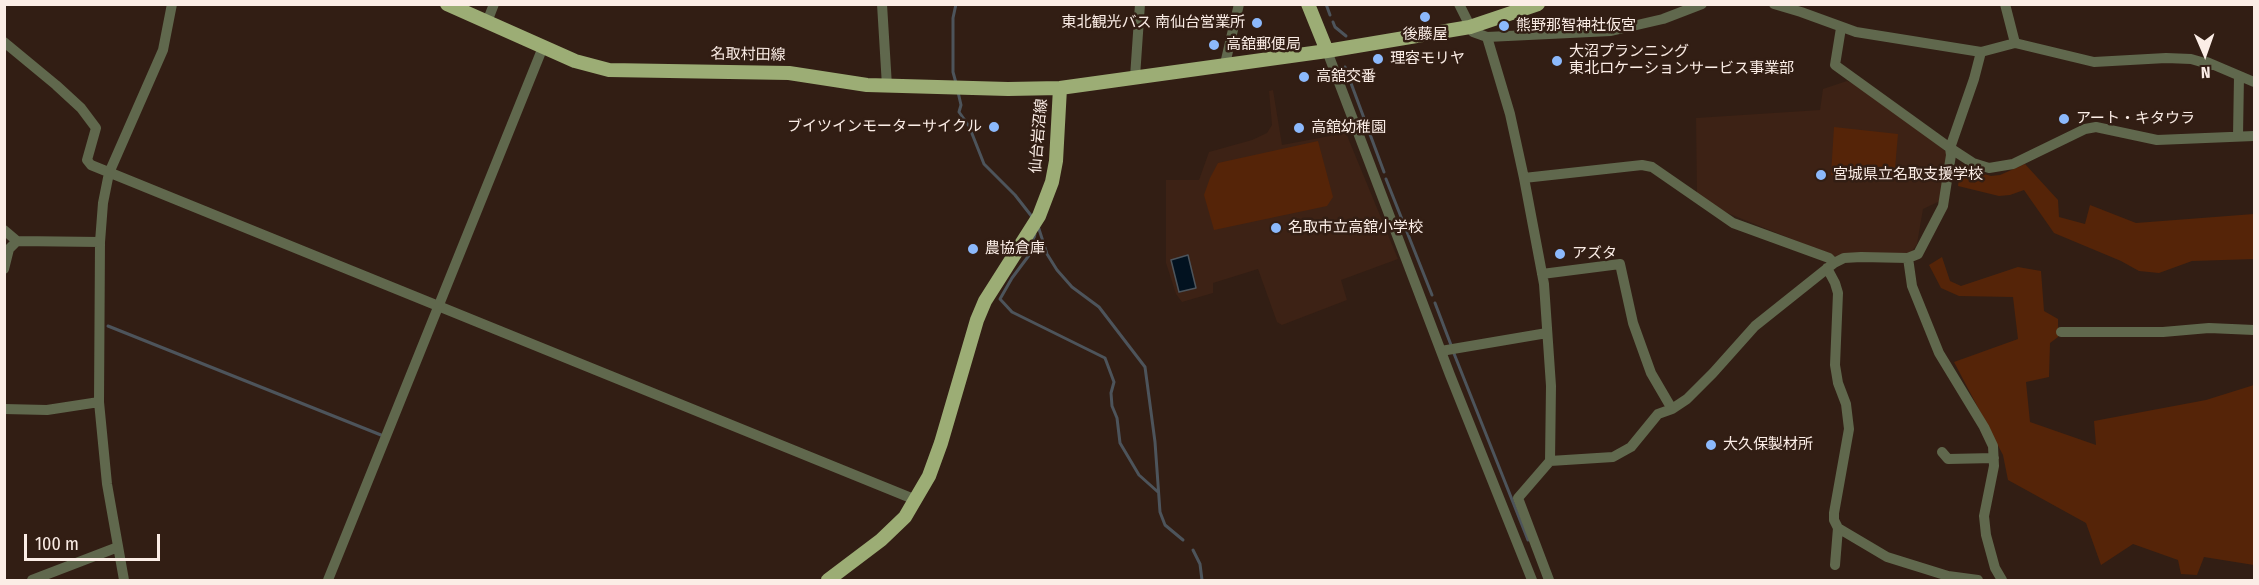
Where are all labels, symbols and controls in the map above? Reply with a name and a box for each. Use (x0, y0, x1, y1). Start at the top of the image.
marker: 後藤屋 (1418, 10, 1432, 24)
place label: 東北観光バス 南仙台営業所 (1061, 14, 1245, 32)
marker: 東北観光バス 南仙台営業所 (1250, 16, 1264, 30)
place label: 熊野那智神社仮宮 (1516, 17, 1636, 35)
marker: 熊野那智神社仮宮 (1497, 19, 1511, 33)
north arrow (2175, 24, 2235, 84)
place label: 後藤屋 (1403, 26, 1447, 44)
place label: 高舘郵便局 (1226, 36, 1301, 54)
marker: 高舘郵便局 (1207, 38, 1221, 52)
place label: 大沼プランニング 東北ロケーションサービス事業部 (1569, 43, 1794, 78)
street label: 名取村田線 (710, 45, 786, 65)
place label: 理容モリヤ (1390, 50, 1465, 68)
marker: 理容モリヤ (1371, 52, 1385, 66)
marker: 大沼プランニング 東北ロケーションサービス事業部 (1550, 54, 1564, 68)
text: N (2201, 63, 2211, 82)
place label: 高舘交番 (1316, 68, 1376, 86)
marker: 高舘交番 (1297, 70, 1311, 84)
street label: 仙台岩沼線 (1027, 98, 1051, 174)
place label: アート・キタウラ (2076, 110, 2195, 128)
marker: アート・キタウラ (2057, 112, 2071, 126)
place label: ブイツインモーターサイクル (787, 118, 982, 136)
place label: 高舘幼稚園 (1311, 119, 1386, 137)
marker: ブイツインモーターサイクル (987, 120, 1001, 134)
marker: 高舘幼稚園 (1292, 121, 1306, 135)
place label: 宮城県立名取支援学校 (1833, 166, 1983, 184)
marker: 宮城県立名取支援学校 (1814, 168, 1828, 182)
place label: 名取市立高舘小学校 (1288, 219, 1423, 237)
marker: 名取市立高舘小学校 (1269, 221, 1283, 235)
place label: 農協倉庫 (985, 240, 1045, 258)
marker: 農協倉庫 (966, 242, 980, 256)
place label: アズタ (1572, 245, 1617, 263)
marker: アズタ (1553, 247, 1567, 261)
place label: 大久保製材所 (1723, 436, 1813, 454)
marker: 大久保製材所 (1704, 438, 1718, 452)
scale bar (27, 522, 164, 560)
text: 100 m (35, 533, 79, 555)

